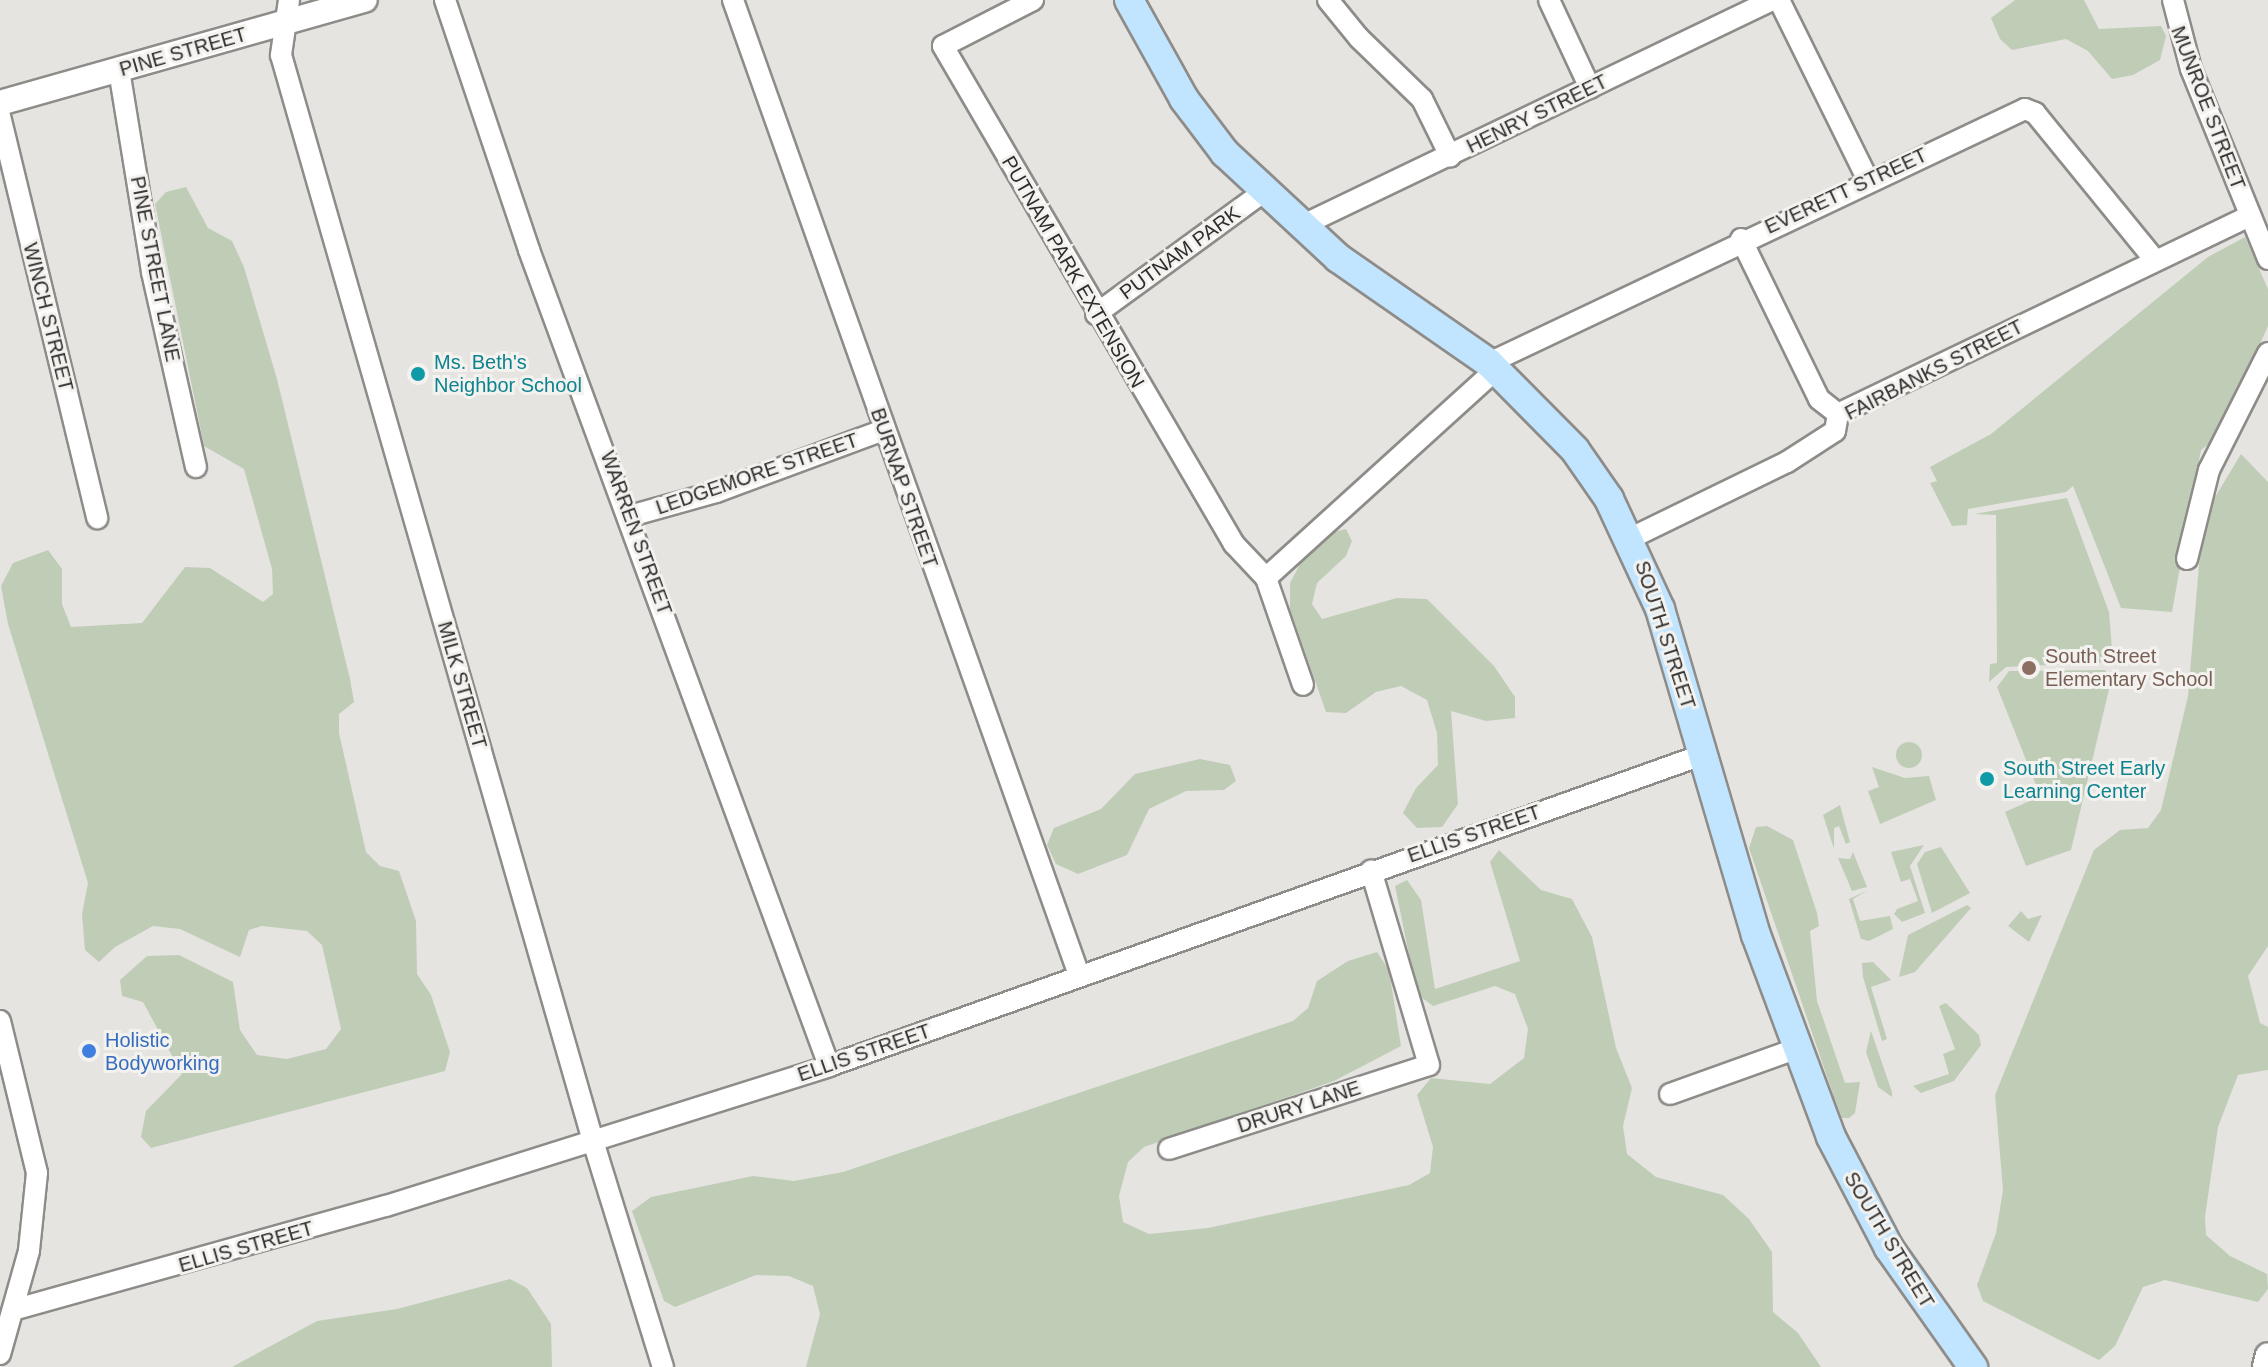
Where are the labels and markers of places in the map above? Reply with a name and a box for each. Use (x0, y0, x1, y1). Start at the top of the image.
place label: Ms. Beth's Neighbor School (434, 350, 582, 397)
marker: Ms. Beth's Neighbor School (409, 365, 427, 383)
place label: South Street Elementary School (2045, 644, 2213, 691)
marker: South Street Elementary School (2020, 659, 2038, 677)
place label: South Street Early Learning Center (2003, 756, 2165, 803)
marker: South Street Early Learning Center (1978, 770, 1996, 788)
place label: Holistic Bodyworking (105, 1028, 220, 1075)
marker: Holistic Bodyworking (80, 1042, 98, 1060)

